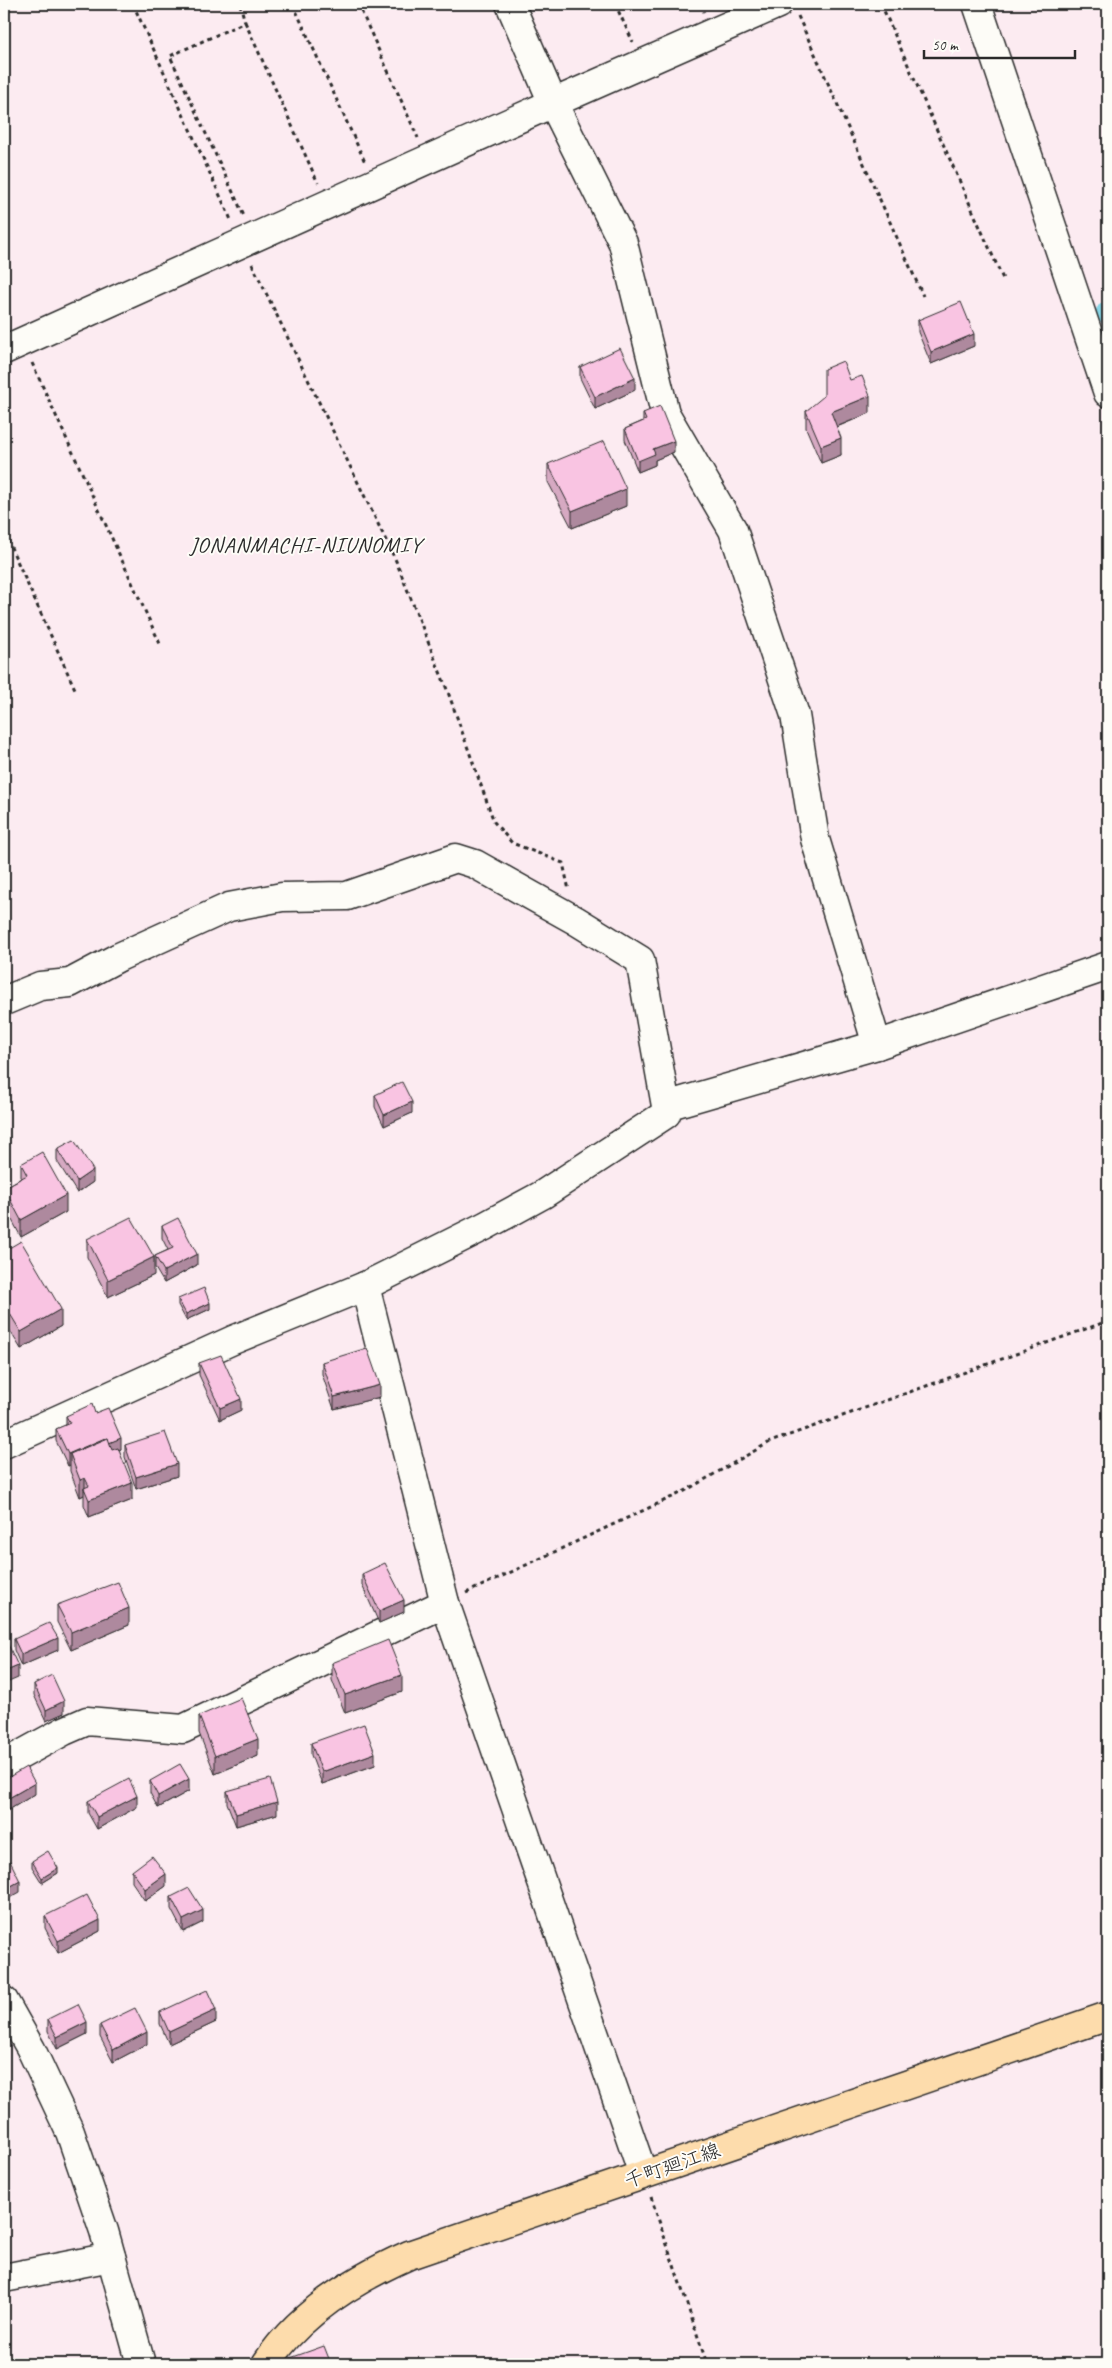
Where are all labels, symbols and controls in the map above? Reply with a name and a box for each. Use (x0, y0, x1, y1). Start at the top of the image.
scale bar (924, 28, 1076, 60)
text: 50 m (932, 36, 959, 55)
district label: JONANMACHI-NIUNOMIY (189, 531, 425, 559)
street label: 千町廻江線 (621, 2137, 724, 2194)

